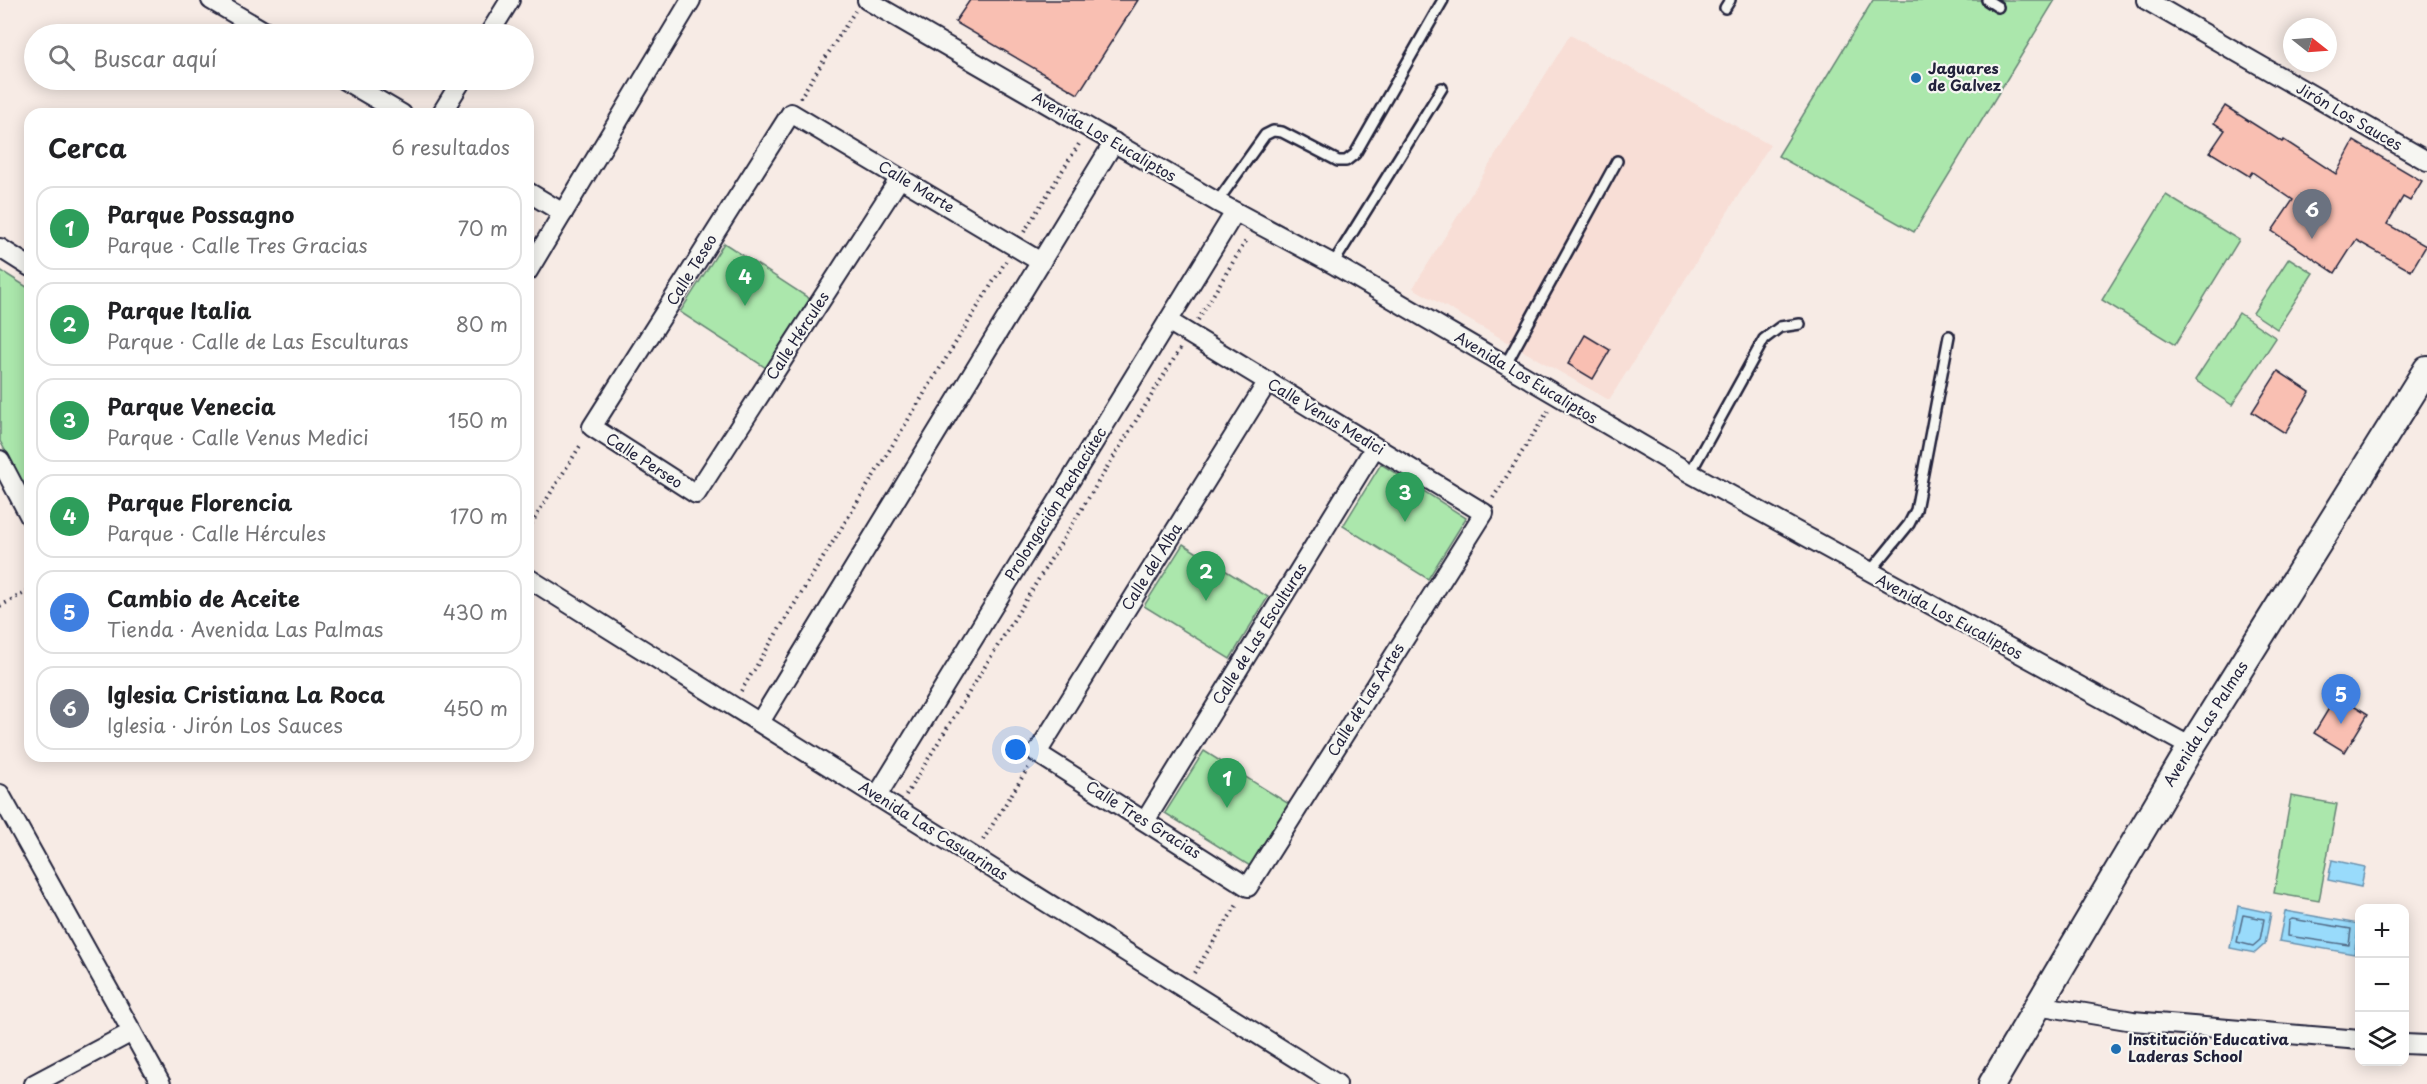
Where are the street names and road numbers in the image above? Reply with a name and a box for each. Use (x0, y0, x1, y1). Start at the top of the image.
street label: Jirón Los Sauces (2292, 76, 2407, 155)
street label: Avenida Los Eucaliptos (1028, 85, 1181, 186)
street label: Calle Marte (874, 154, 959, 218)
street label: Calle Teseo (660, 229, 722, 309)
street label: Calle Hércules (760, 286, 834, 384)
street label: Avenida Los Eucaliptos (1451, 325, 1603, 429)
street label: Calle Venus Medici (1264, 372, 1390, 460)
street label: Prolongación Pachacútec (998, 422, 1111, 584)
street label: Calle Perseo (602, 426, 688, 493)
street label: Calle del Alba (1115, 517, 1187, 614)
street label: Calle de Las Esculturas (1206, 558, 1312, 708)
street label: Avenida Los Eucaliptos (1872, 567, 2027, 664)
street label: Calle de Las Artes (1321, 638, 1409, 760)
street label: Avenida Las Palmas (2157, 656, 2253, 790)
street label: Avenida Las Casuarinas (855, 774, 1013, 885)
street label: Calle Tres Gracias (1082, 774, 1206, 863)

